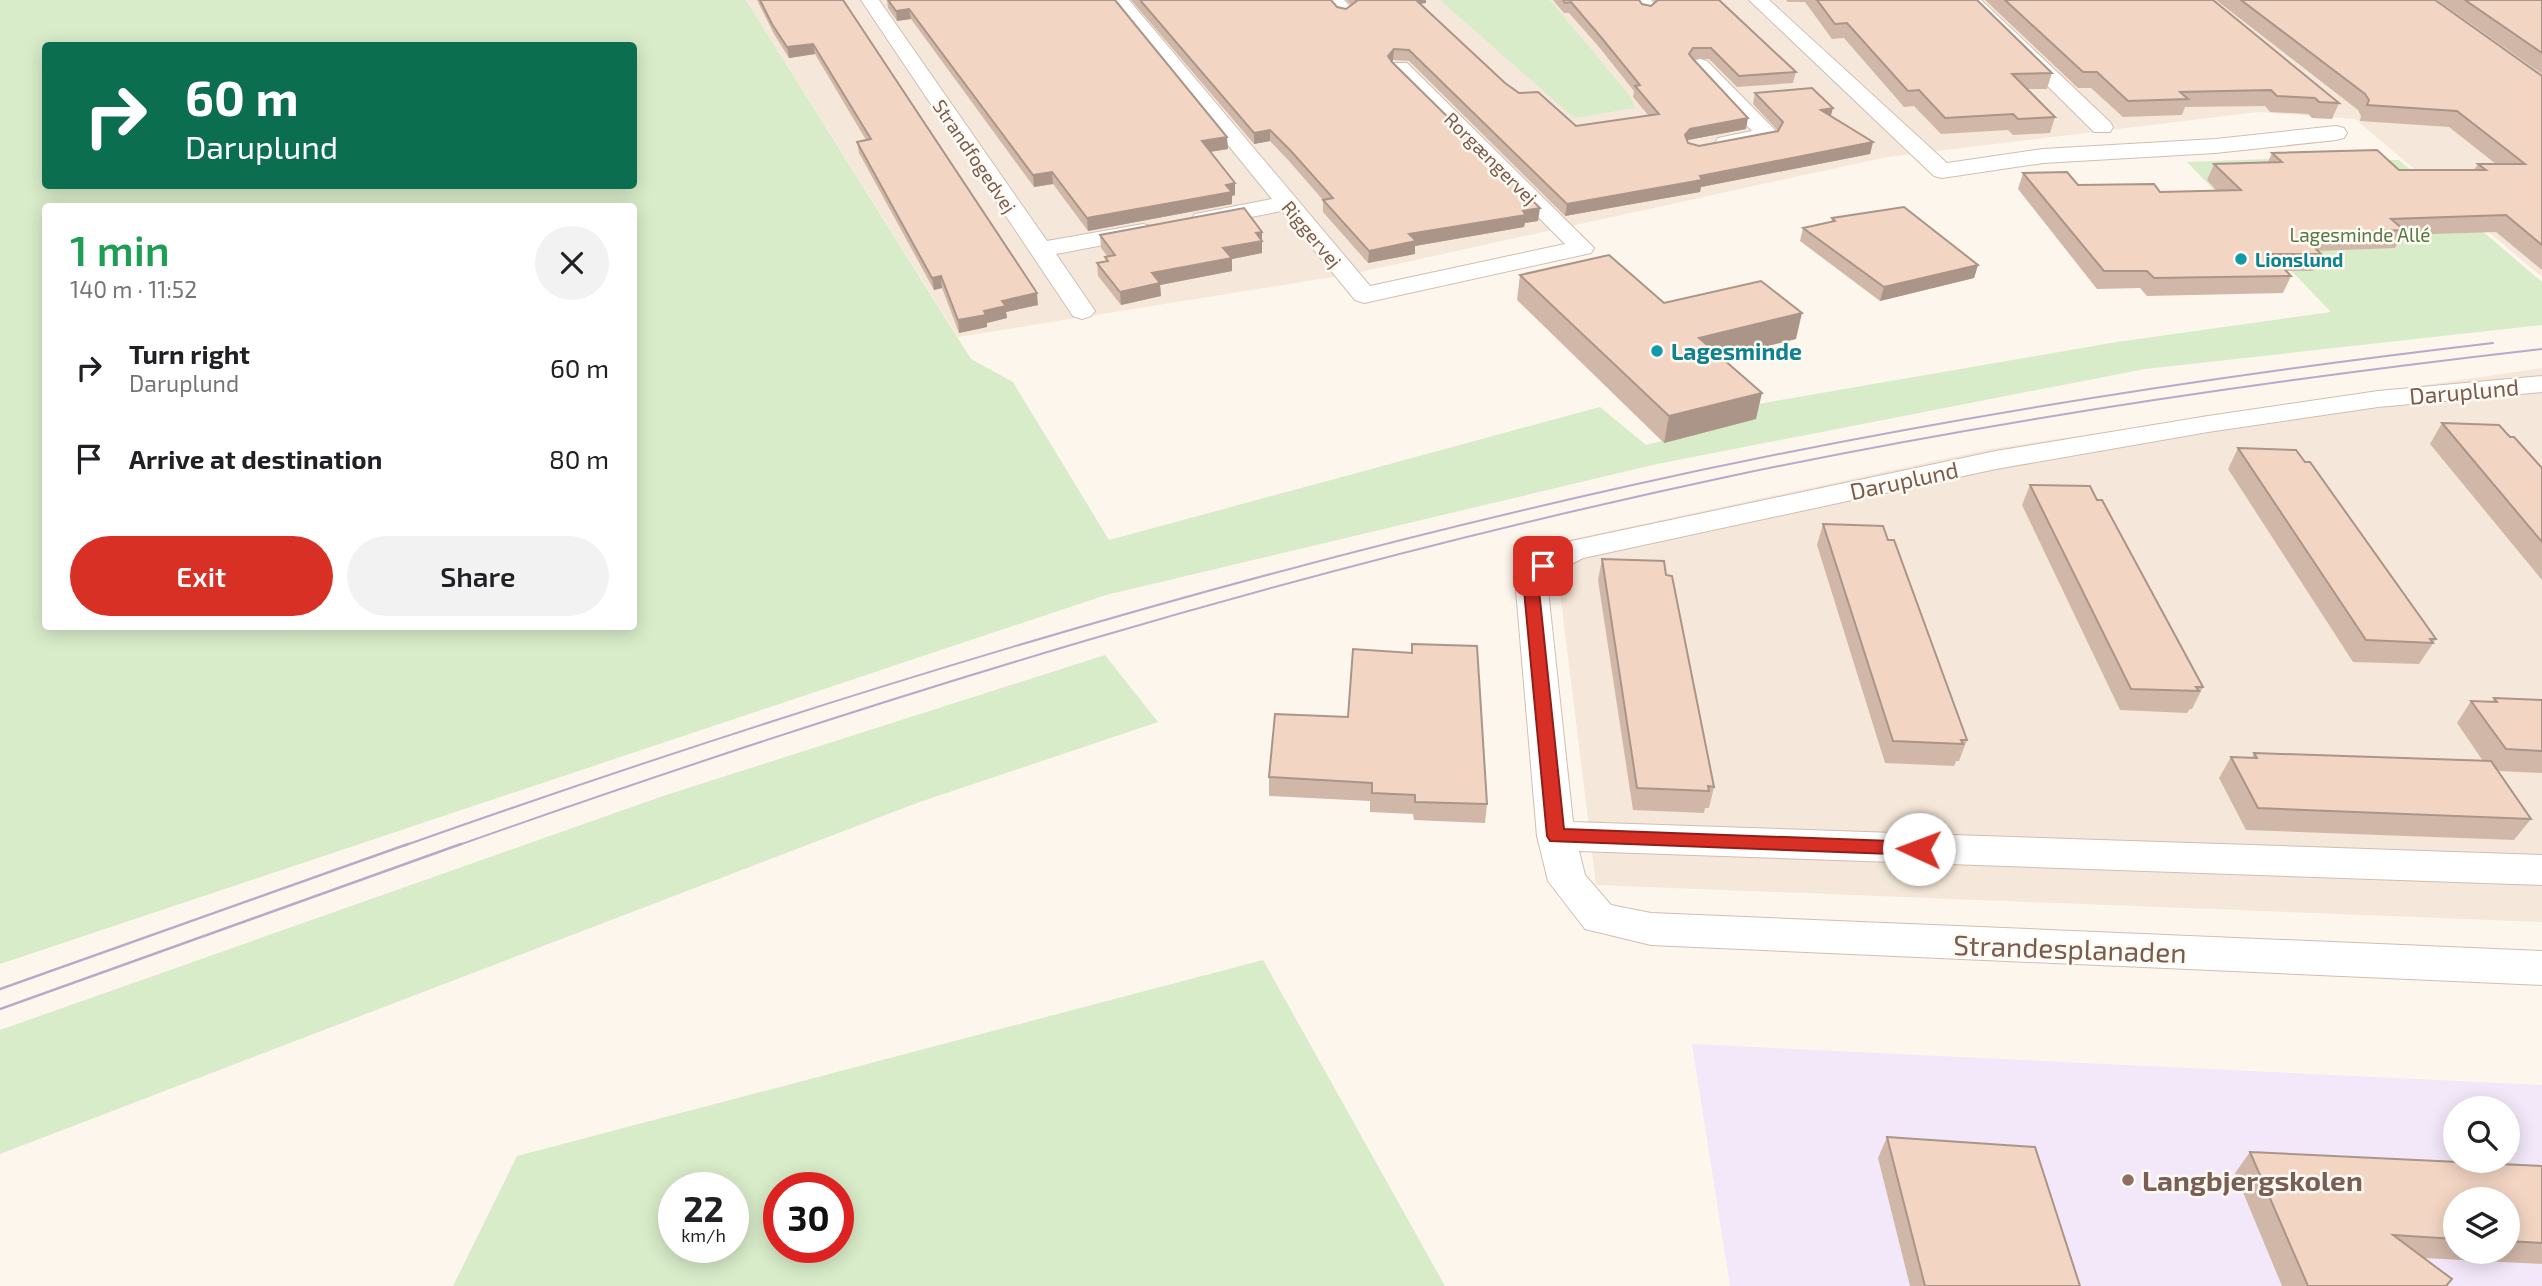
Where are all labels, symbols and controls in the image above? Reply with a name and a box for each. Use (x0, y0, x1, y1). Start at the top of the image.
text: 60 m (185, 67, 299, 126)
icon: right (70, 70, 161, 161)
street label: Strandfogedvej (929, 95, 1021, 217)
street label: Rorgængervej (1440, 107, 1542, 209)
text: Daruplund (185, 127, 338, 165)
street label: Riggervej (1277, 196, 1347, 272)
park label: Lagesminde Allé (2289, 223, 2431, 246)
text: 1 min (70, 224, 170, 274)
button: close (535, 226, 609, 300)
place label: Lionslund (2255, 248, 2343, 271)
marker: Lionslund (2233, 251, 2249, 267)
text: 140 m · 11:52 (70, 275, 197, 303)
place label: Lagesminde (1671, 337, 1802, 365)
text: Turn right (129, 338, 250, 369)
marker: Lagesminde (1649, 343, 1665, 359)
icon: right (70, 349, 108, 387)
text: 60 m (550, 352, 609, 383)
text: Daruplund (129, 369, 239, 397)
street label: Daruplund (2408, 372, 2520, 410)
icon: arrive (70, 440, 108, 478)
text: Arrive at destination (129, 443, 382, 474)
text: 80 m (549, 443, 609, 474)
street label: Daruplund (1847, 455, 1961, 505)
button: Exit (70, 536, 333, 616)
button: Share (347, 536, 609, 616)
pin (1513, 536, 1573, 596)
icon: arrive (1524, 547, 1562, 585)
position arrow (1882, 812, 1956, 886)
street label: Strandesplanaden (1953, 927, 2187, 969)
map controls (2443, 1096, 2520, 1264)
button: search (2443, 1096, 2520, 1173)
place label: Langbjergskolen (2142, 1163, 2363, 1197)
speed limit sign: 30 (763, 1172, 854, 1263)
marker: Langbjergskolen (2120, 1172, 2136, 1188)
text: 22 (683, 1187, 724, 1229)
button: layers (2443, 1187, 2520, 1264)
text: km/h (681, 1224, 726, 1246)

